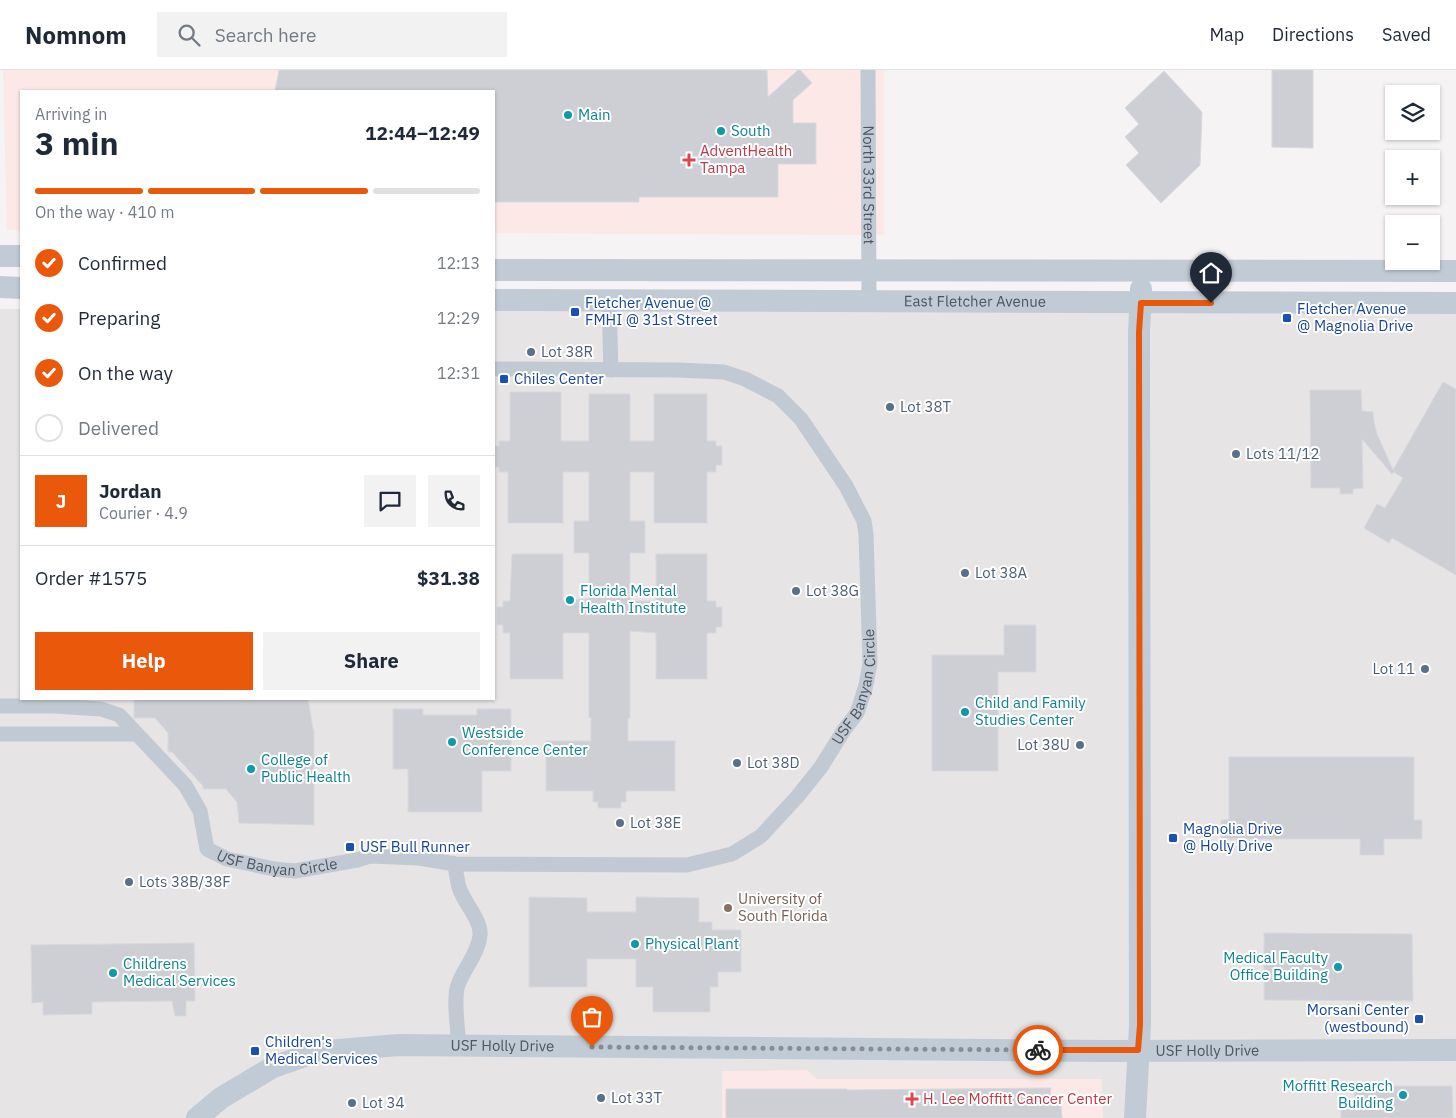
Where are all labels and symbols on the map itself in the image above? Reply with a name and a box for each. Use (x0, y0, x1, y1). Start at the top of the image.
place label: Main (578, 105, 610, 124)
marker: Main (562, 109, 574, 121)
place label: South (731, 121, 770, 140)
marker: South (715, 125, 727, 137)
street label: North 33rd Street (859, 126, 879, 244)
place label: AdventHealth Tampa (700, 141, 792, 177)
marker: AdventHealth Tampa (682, 153, 696, 167)
pin (1190, 252, 1232, 303)
street label: East Fletcher Avenue (904, 291, 1046, 311)
place label: Fletcher Avenue @ FMHI @ 31st Street (585, 293, 718, 329)
place label: Fletcher Avenue @ Magnolia Drive (1297, 299, 1413, 335)
marker: Fletcher Avenue @ FMHI @ 31st Street (569, 306, 581, 318)
marker: Fletcher Avenue @ Magnolia Drive (1281, 312, 1293, 324)
place label: Lot 38R (541, 342, 593, 361)
marker: Lot 38R (525, 346, 537, 358)
place label: Chiles Center (514, 369, 604, 388)
marker: Chiles Center (498, 373, 510, 385)
place label: Lot 38T (900, 397, 952, 416)
marker: Lot 38T (884, 401, 896, 413)
place label: Lots 11/12 (1246, 444, 1320, 463)
marker: Lots 11/12 (1230, 448, 1242, 460)
place label: Lot 38A (975, 563, 1028, 582)
marker: Lot 38A (959, 567, 971, 579)
place label: Florida Mental Health Institute (580, 581, 686, 617)
place label: Lot 38G (806, 581, 859, 600)
marker: Lot 38G (790, 585, 802, 597)
marker: Florida Mental Health Institute (564, 594, 576, 606)
street label: USF Banyan Circle (827, 629, 879, 748)
place label: Lot 11 (1372, 659, 1415, 678)
marker: Lot 11 (1419, 663, 1431, 675)
place label: Child and Family Studies Center (975, 693, 1086, 729)
marker: Child and Family Studies Center (959, 706, 971, 718)
place label: Westside Conference Center (462, 723, 588, 759)
place label: Lot 38U (1017, 735, 1070, 754)
marker: Westside Conference Center (446, 736, 458, 748)
marker: Lot 38U (1074, 739, 1086, 751)
place label: College of Public Health (261, 750, 351, 786)
place label: Lot 38D (747, 753, 800, 772)
marker: Lot 38D (731, 757, 743, 769)
marker: College of Public Health (245, 763, 257, 775)
place label: Lot 38E (630, 813, 681, 832)
marker: Lot 38E (614, 817, 626, 829)
place label: Magnolia Drive @ Holly Drive (1183, 819, 1282, 855)
marker: Magnolia Drive @ Holly Drive (1167, 832, 1179, 844)
place label: USF Bull Runner (360, 837, 470, 856)
marker: USF Bull Runner (344, 841, 356, 853)
street label: USF Banyan Circle (213, 845, 339, 880)
place label: Lots 38B/38F (139, 872, 231, 891)
marker: Lots 38B/38F (123, 876, 135, 888)
place label: University of South Florida (738, 889, 828, 925)
marker: University of South Florida (722, 902, 734, 914)
place label: Physical Plant (645, 934, 739, 953)
marker: Physical Plant (629, 938, 641, 950)
place label: Medical Faculty Office Building (1223, 948, 1329, 984)
place label: Childrens Medical Services (123, 954, 236, 990)
marker: Medical Faculty Office Building (1332, 961, 1344, 973)
marker: Childrens Medical Services (107, 967, 119, 979)
pin (571, 996, 613, 1047)
place label: Morsani Center (westbound) (1307, 1000, 1409, 1036)
marker: Morsani Center (westbound) (1413, 1013, 1425, 1025)
courier (1013, 1025, 1063, 1075)
place label: Children's Medical Services (265, 1032, 378, 1068)
street label: USF Holly Drive (450, 1035, 554, 1055)
street label: USF Holly Drive (1155, 1041, 1259, 1060)
marker: Children's Medical Services (249, 1045, 261, 1057)
place label: Moffitt Research Building (1283, 1076, 1393, 1112)
place label: Lot 33T (611, 1088, 663, 1107)
place label: H. Lee Moffitt Cancer Center (923, 1089, 1112, 1108)
marker: Moffitt Research Building (1397, 1089, 1409, 1101)
marker: Lot 33T (595, 1092, 607, 1104)
marker: H. Lee Moffitt Cancer Center (905, 1092, 919, 1106)
place label: Lot 34 (362, 1093, 405, 1112)
marker: Lot 34 (346, 1097, 358, 1109)

